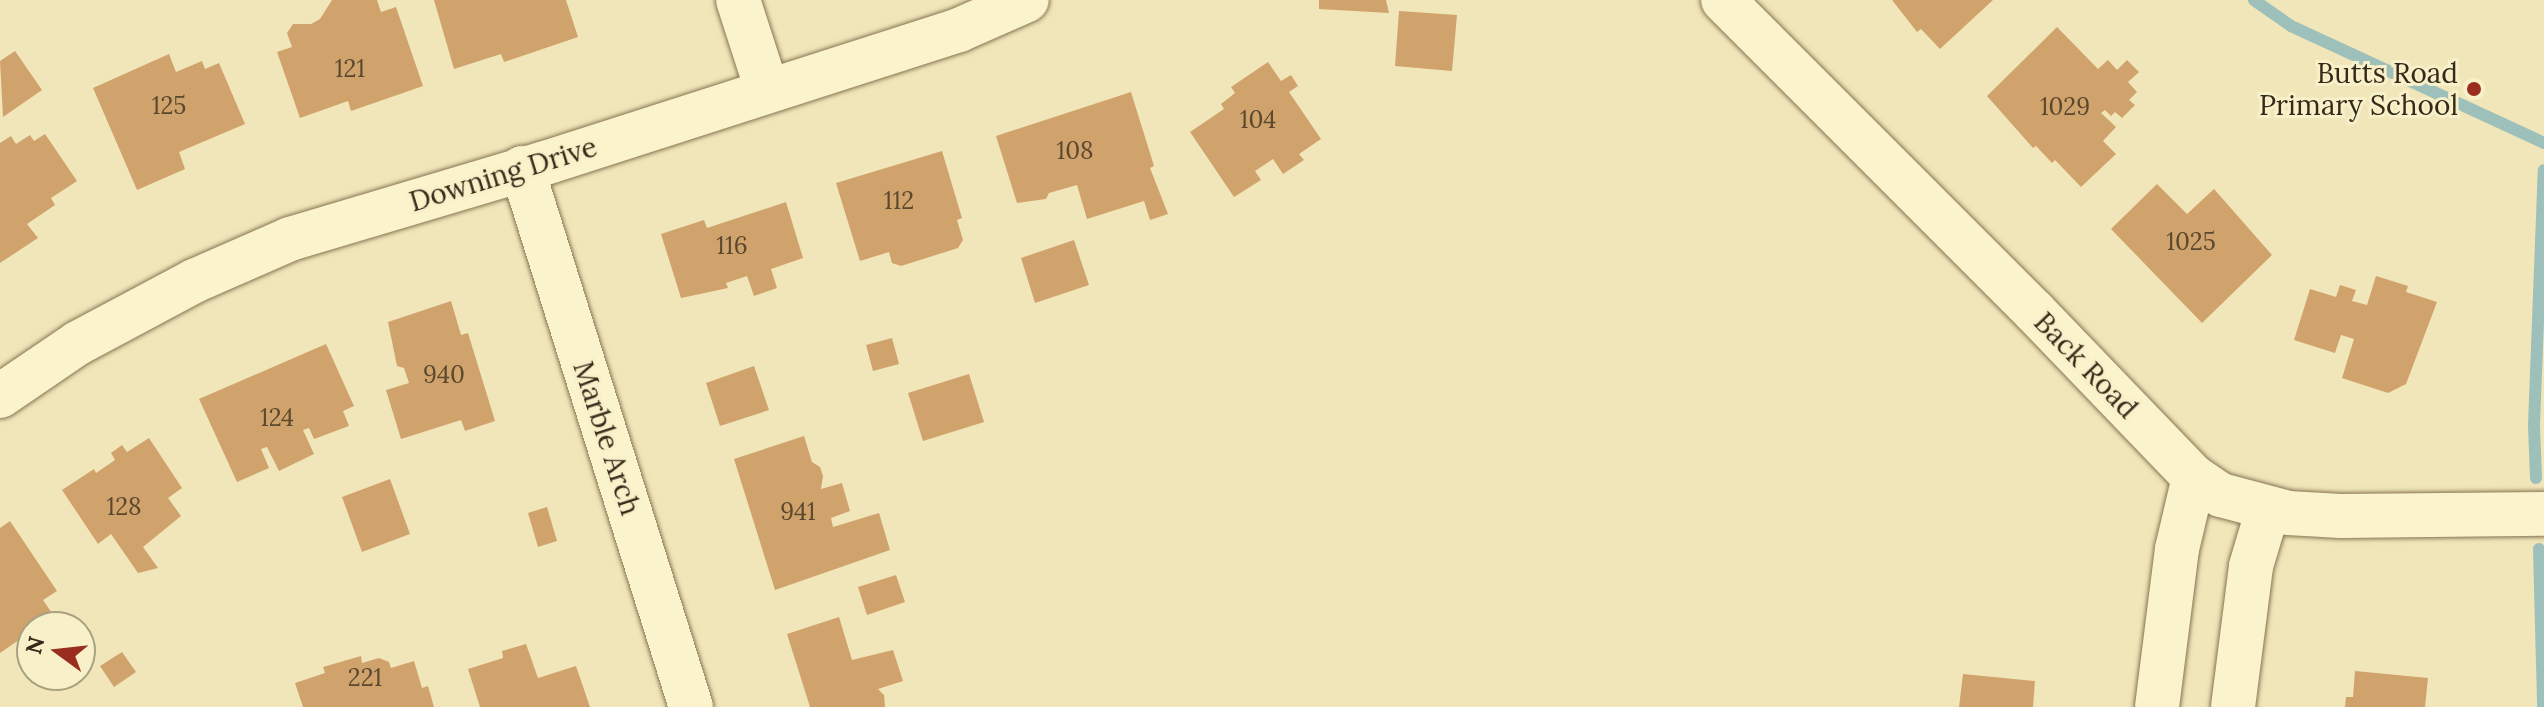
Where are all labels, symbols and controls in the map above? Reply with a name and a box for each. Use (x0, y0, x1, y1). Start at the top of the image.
house number: 121 (335, 55, 365, 83)
place label: Butts Road Primary School (2259, 56, 2458, 122)
marker: Butts Road Primary School (2465, 80, 2483, 98)
house number: 125 (152, 92, 186, 120)
house number: 1029 (2040, 93, 2090, 121)
house number: 104 (1240, 106, 1276, 134)
street label: Downing Drive (405, 130, 601, 218)
house number: 108 (1056, 137, 1094, 165)
house number: 112 (884, 187, 914, 215)
house number: 1025 (2166, 228, 2216, 256)
house number: 116 (716, 232, 748, 260)
street label: Back Road (2027, 305, 2145, 425)
street label: Marble Arch (566, 357, 648, 519)
house number: 940 (423, 361, 465, 389)
house number: 124 (260, 404, 294, 432)
house number: 128 (106, 493, 142, 521)
house number: 941 (780, 498, 816, 526)
north arrow (16, 611, 96, 691)
text: N (19, 633, 50, 657)
house number: 221 (348, 664, 382, 692)

